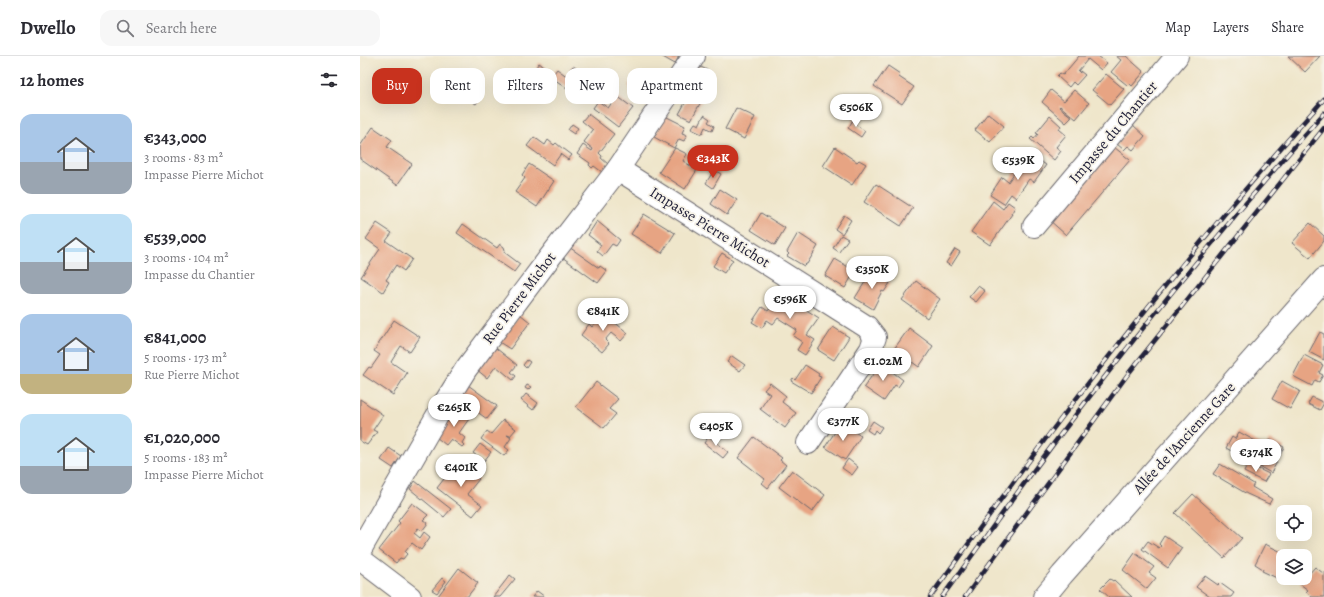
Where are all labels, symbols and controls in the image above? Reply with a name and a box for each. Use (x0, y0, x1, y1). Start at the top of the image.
search box (100, 10, 380, 46)
text: Dwello (20, 15, 76, 41)
icon: search (114, 17, 136, 39)
text: Search here (146, 18, 217, 38)
text: Map (1165, 18, 1191, 37)
text: Layers (1213, 18, 1249, 37)
text: Share (1271, 18, 1304, 37)
chip: Buy (372, 68, 422, 104)
chip: Rent (430, 68, 485, 104)
chip: Filters (493, 68, 557, 104)
chip: New (565, 68, 619, 104)
chip: Apartment (627, 68, 717, 104)
text: 12 homes (20, 69, 84, 92)
icon: filters (318, 69, 340, 91)
street label: Impasse du Chantier (1064, 76, 1162, 187)
pin: €506K (828, 94, 884, 128)
text: €506K (839, 98, 873, 115)
text: €343,000 (144, 126, 207, 149)
icon: home (52, 130, 100, 178)
pin: €343K (685, 145, 741, 179)
pin: €539K (990, 147, 1046, 181)
text: 3 rooms · 83 m² (144, 149, 223, 166)
text: €343K (696, 149, 730, 166)
text: €539K (1001, 151, 1035, 168)
text: Impasse Pierre Michot (144, 166, 264, 183)
street label: Impasse Pierre Michot (646, 182, 774, 272)
text: €539,000 (144, 226, 206, 249)
icon: home (52, 230, 100, 278)
street label: Rue Pierre Michot (478, 248, 560, 348)
text: 3 rooms · 104 m² (144, 249, 228, 266)
pin: €350K (844, 256, 900, 290)
text: €350K (855, 260, 889, 277)
text: Impasse du Chantier (144, 266, 255, 283)
pin: €596K (762, 286, 818, 320)
text: €596K (773, 290, 807, 307)
pin: €841K (575, 298, 631, 332)
text: €841K (586, 302, 620, 319)
text: €841,000 (144, 326, 206, 349)
icon: home (52, 330, 100, 378)
pin: €1.02M (850, 348, 916, 382)
text: 5 rooms · 173 m² (144, 349, 227, 366)
text: €1.02M (863, 352, 903, 369)
text: Rue Pierre Michot (144, 366, 240, 383)
street label: Allée de l'Ancienne Gare (1128, 378, 1240, 499)
pin: €265K (426, 394, 482, 428)
text: €265K (437, 398, 471, 415)
pin: €377K (815, 408, 871, 442)
text: €377K (827, 412, 859, 429)
pin: €405K (688, 413, 744, 447)
text: €405K (699, 417, 733, 434)
text: €1,020,000 (144, 426, 220, 449)
icon: home (52, 430, 100, 478)
pin: €374K (1228, 439, 1284, 473)
text: €374K (1239, 443, 1273, 460)
text: 5 rooms · 183 m² (144, 449, 228, 466)
pin: €401K (433, 454, 489, 488)
text: €401K (444, 458, 478, 475)
text: Impasse Pierre Michot (144, 466, 264, 483)
map controls (1276, 505, 1312, 585)
button: locate (1276, 505, 1312, 541)
button: layers (1276, 549, 1312, 585)

